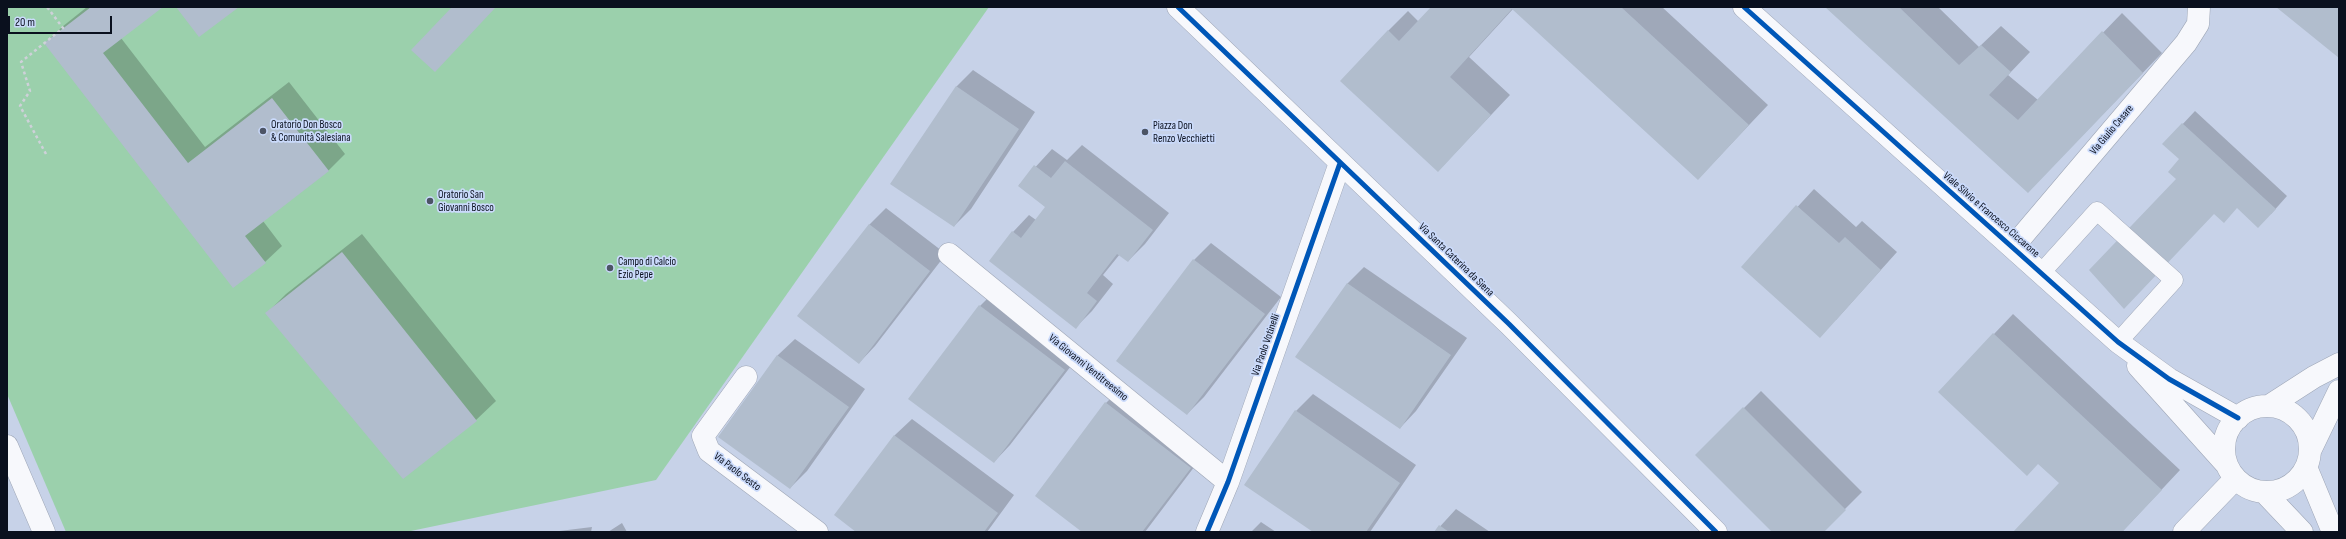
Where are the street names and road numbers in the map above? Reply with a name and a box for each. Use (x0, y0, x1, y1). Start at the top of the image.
street label: Via Giulio Cesare (2087, 102, 2137, 158)
street label: Viale Silvio e Francesco Ciccarone (1940, 170, 2042, 260)
street label: Via Santa Caterina da Siena (1416, 221, 1496, 299)
street label: Via Paolo Votinelli (1249, 312, 1283, 378)
street label: Via Giovanni Ventitreesimo (1046, 332, 1130, 404)
street label: Via Paolo Sesto (711, 450, 763, 494)

